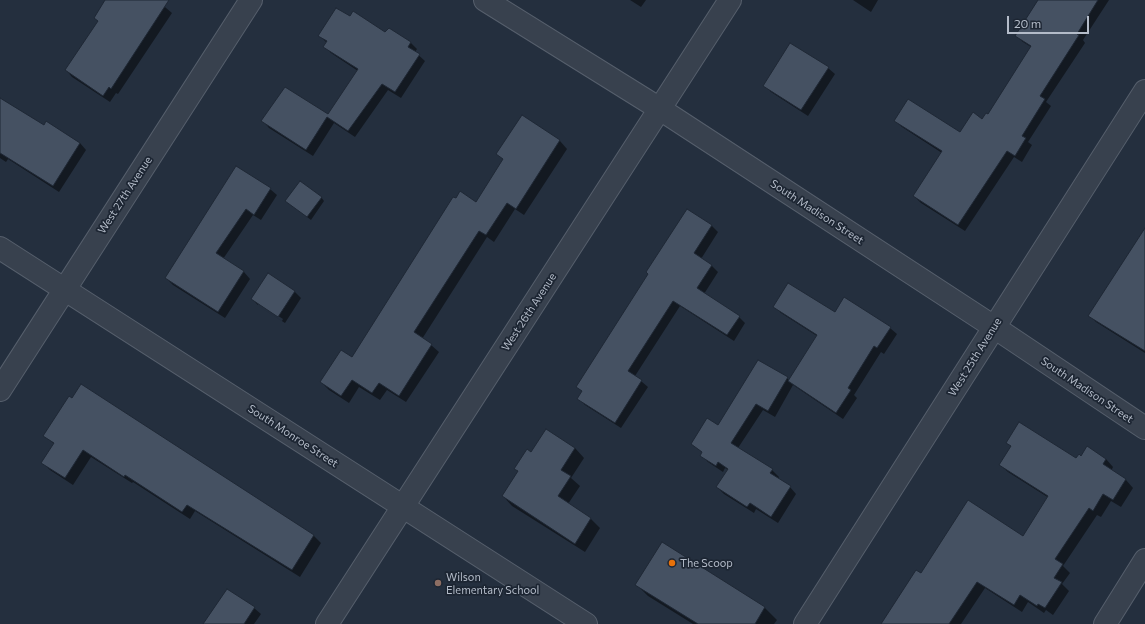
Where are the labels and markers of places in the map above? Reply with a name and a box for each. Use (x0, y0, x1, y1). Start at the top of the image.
place label: The Scoop (680, 556, 733, 570)
marker: The Scoop (667, 558, 677, 568)
place label: Wilson Elementary School (446, 570, 539, 596)
marker: Wilson Elementary School (433, 578, 443, 588)

